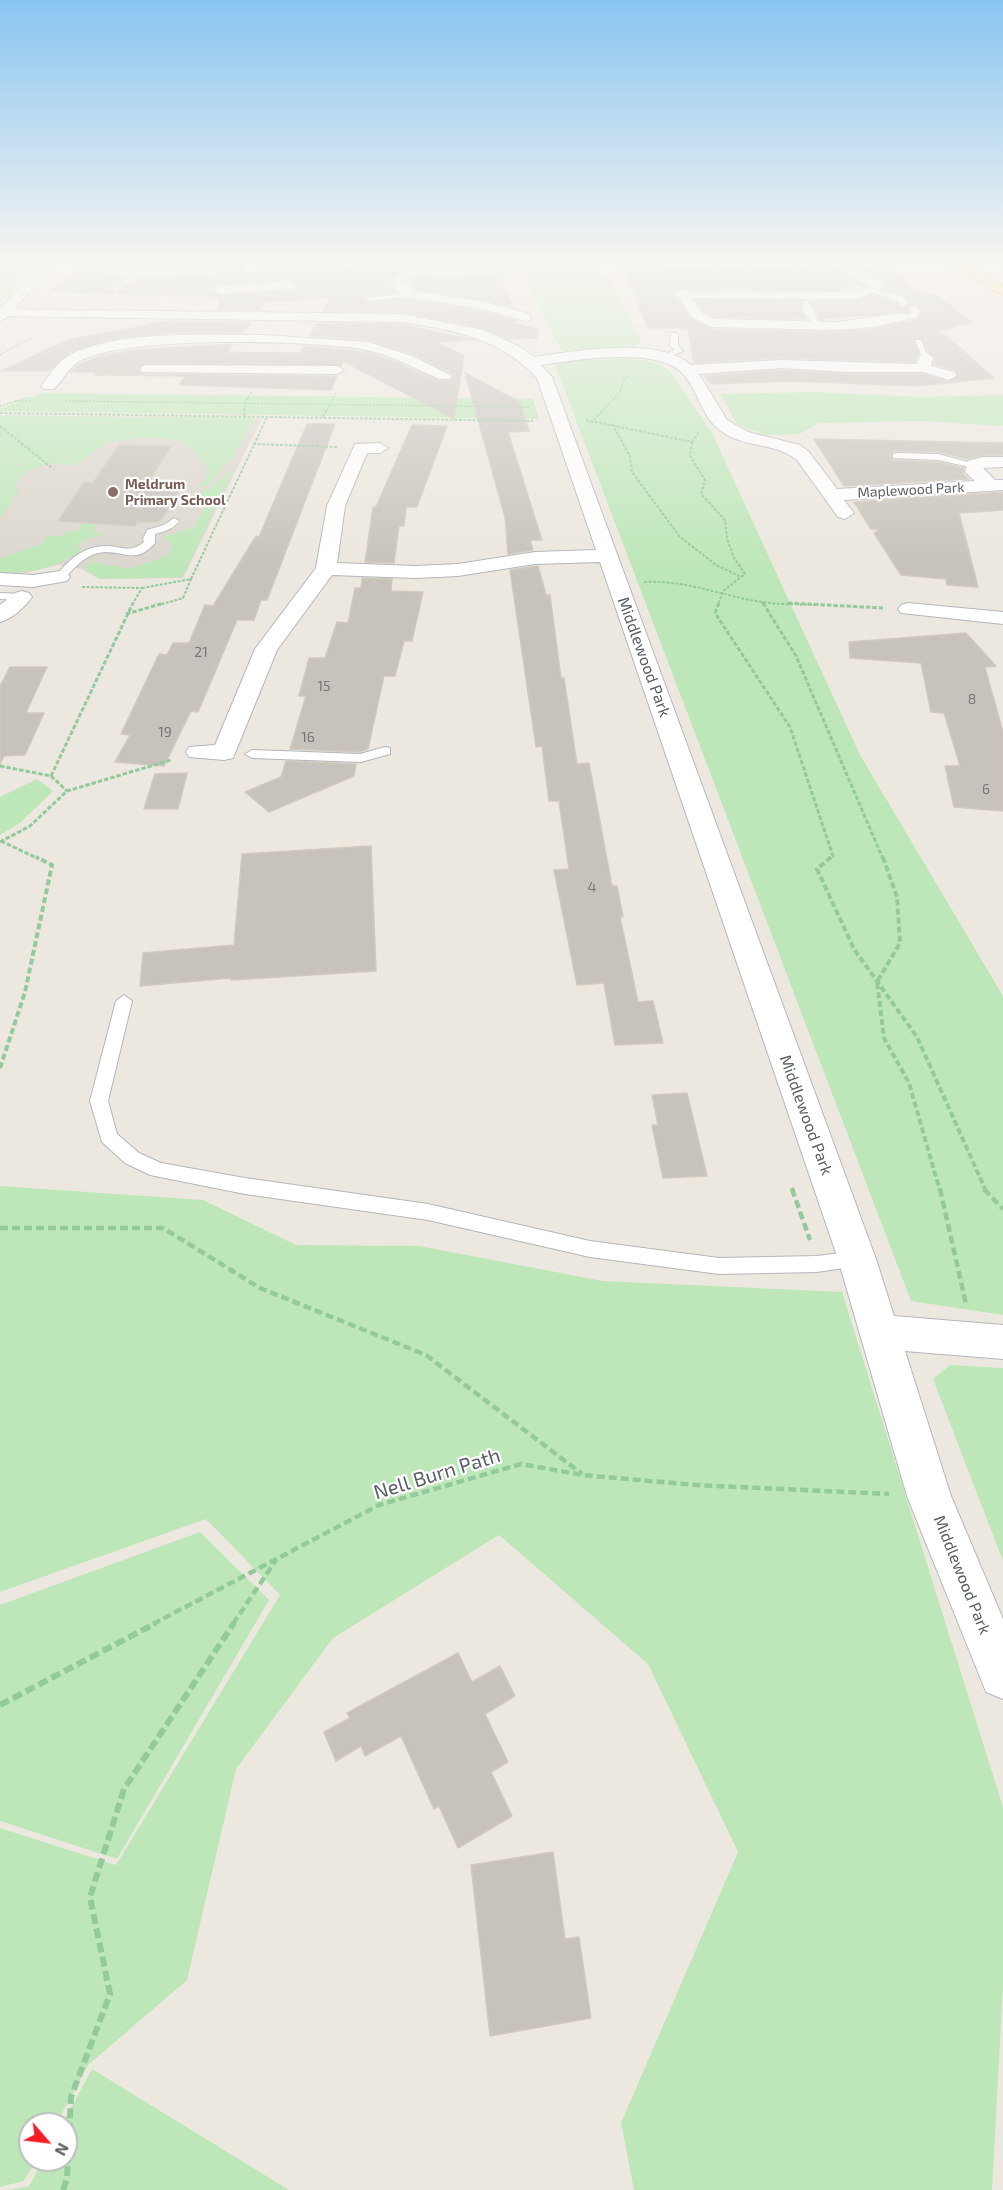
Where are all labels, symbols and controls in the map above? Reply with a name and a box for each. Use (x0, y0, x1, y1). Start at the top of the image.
place label: Meldrum Primary School (125, 476, 226, 508)
street label: Maplewood Park (857, 479, 965, 501)
marker: Meldrum Primary School (106, 485, 120, 499)
street label: Middlewood Park (613, 594, 675, 720)
house number: 21 (194, 644, 208, 660)
house number: 15 (317, 678, 331, 694)
house number: 8 (968, 691, 976, 707)
house number: 19 (158, 724, 172, 740)
house number: 16 (301, 729, 315, 745)
house number: 6 (982, 781, 990, 797)
house number: 4 (588, 879, 596, 895)
street label: Middlewood Park (775, 1052, 837, 1178)
street label: Nell Burn Path (371, 1443, 503, 1505)
street label: Middlewood Park (929, 1513, 995, 1637)
north arrow (18, 2112, 78, 2172)
text: N (51, 2140, 74, 2159)

